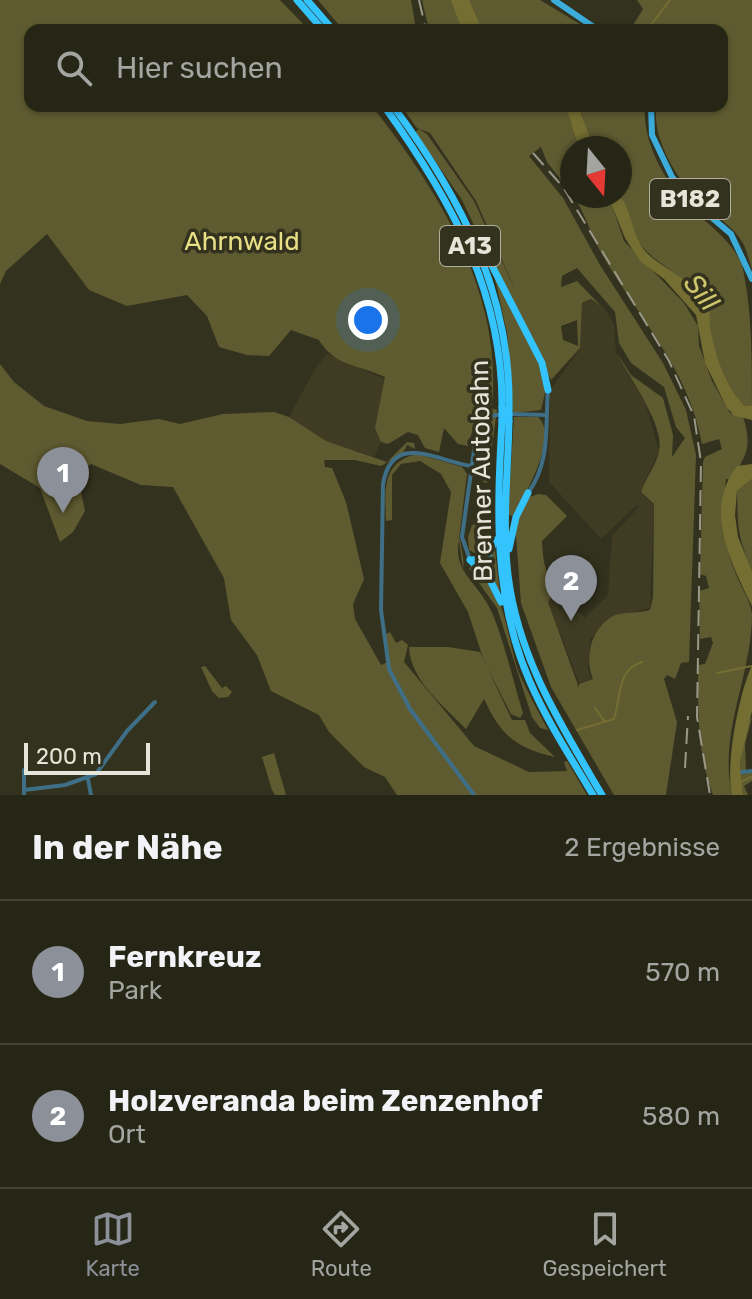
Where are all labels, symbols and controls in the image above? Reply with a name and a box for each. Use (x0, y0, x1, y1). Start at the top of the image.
search box (24, 24, 728, 112)
icon: search (52, 46, 96, 90)
text: Hier suchen (116, 50, 283, 86)
north arrow (560, 136, 632, 208)
road number: B182 (650, 179, 730, 219)
park label: Ahrnwald (184, 226, 300, 257)
road number: A13 (440, 226, 500, 266)
water label: Sill (677, 267, 727, 318)
your location (348, 300, 388, 340)
street label: Brenner Autobahn (464, 360, 499, 582)
pin: 1 (37, 447, 89, 513)
pin: 2 (545, 555, 597, 621)
scale bar (24, 739, 150, 775)
text: 200 m (36, 743, 102, 770)
text: In der Nähe (32, 827, 223, 868)
text: 2 Ergebnisse (564, 832, 720, 863)
text: Fernkreuz (108, 939, 262, 975)
text: 1 (52, 957, 64, 988)
text: 570 m (645, 957, 720, 988)
text: Park (108, 975, 162, 1006)
text: Holzveranda beim Zenzenhof (108, 1083, 542, 1119)
text: 2 (50, 1101, 66, 1132)
text: 580 m (642, 1101, 720, 1132)
text: Ort (108, 1119, 146, 1150)
tab: Karte (85, 1207, 140, 1282)
tab: Route (311, 1207, 372, 1282)
tab: Gespeichert (542, 1207, 667, 1282)

